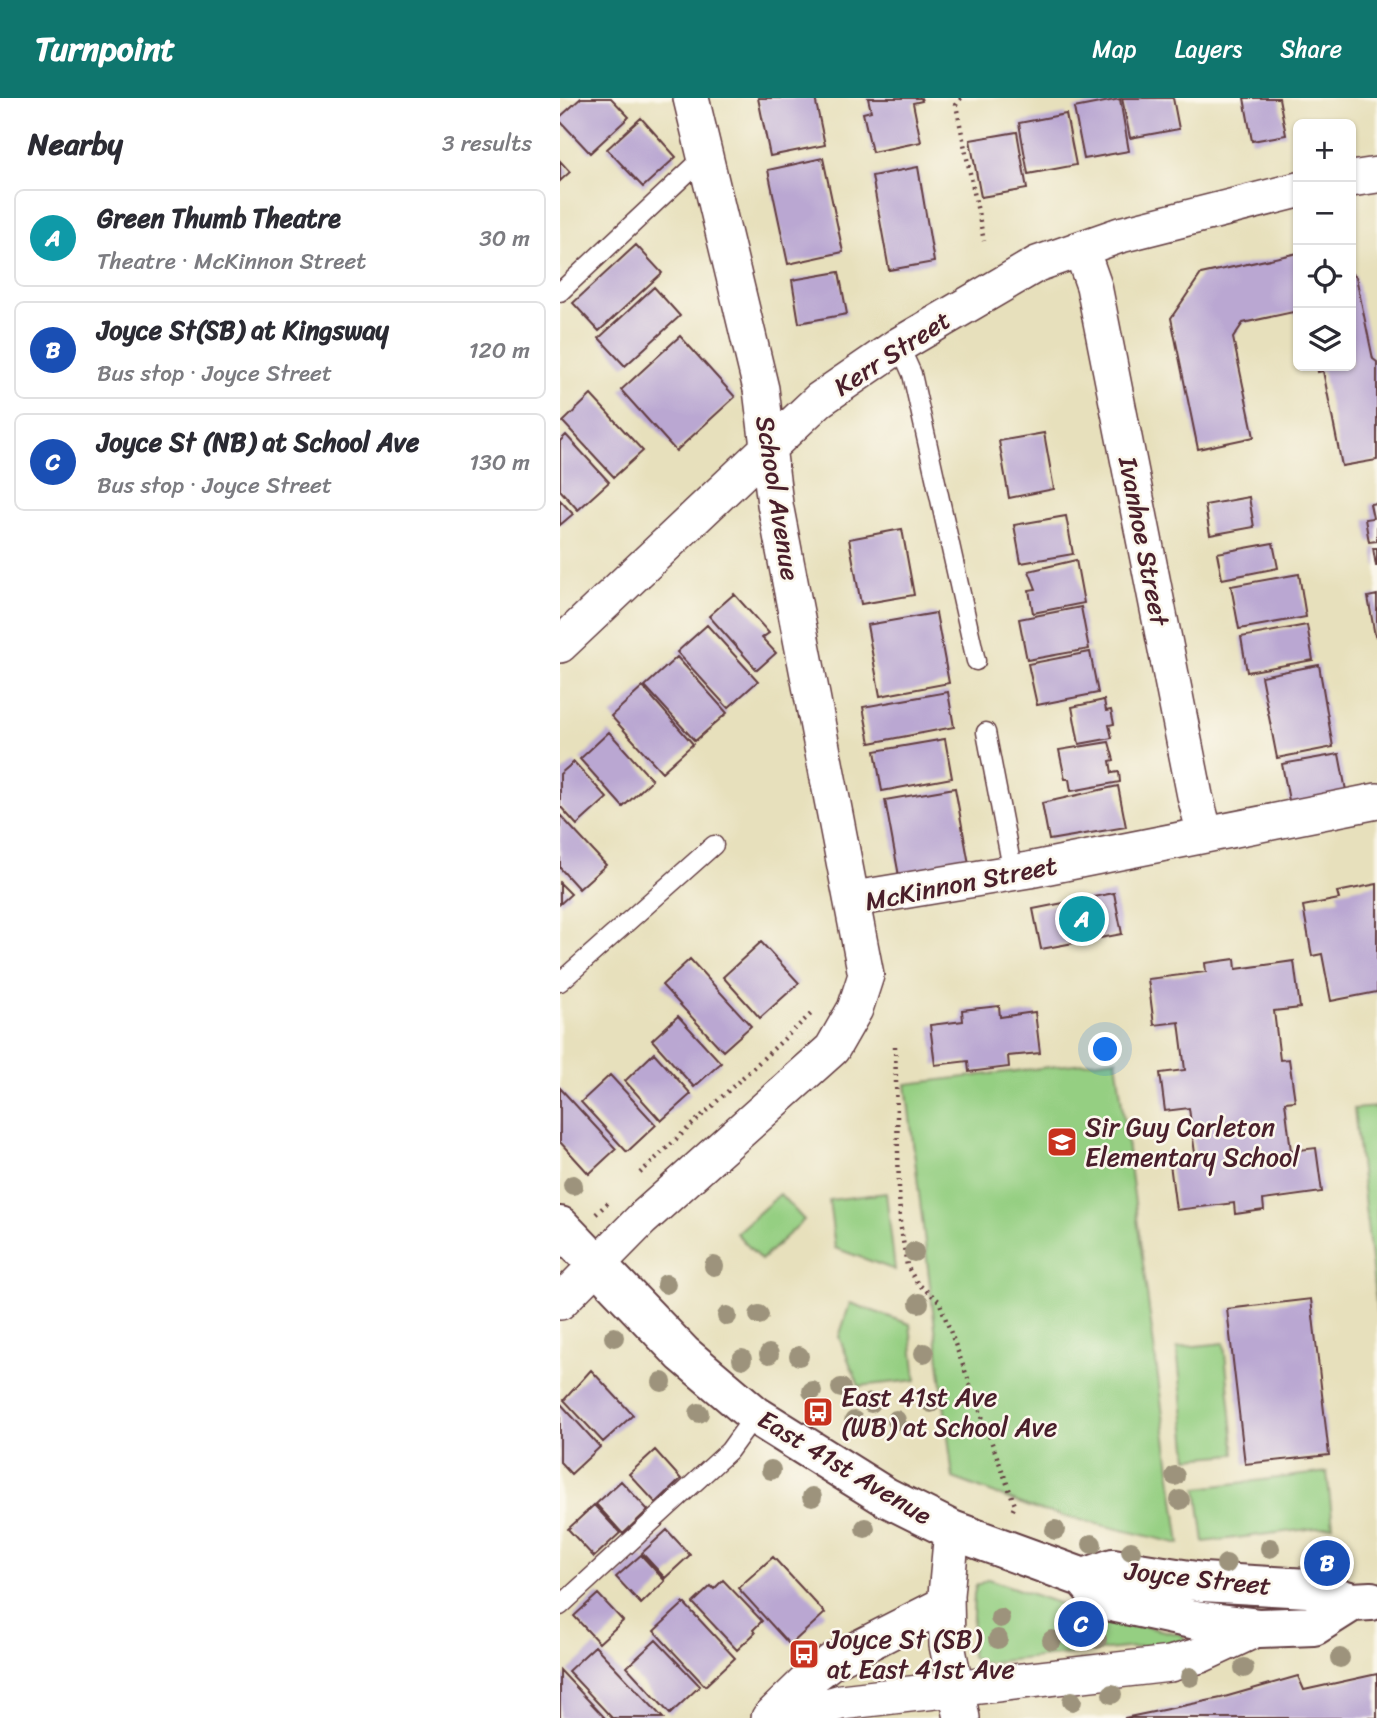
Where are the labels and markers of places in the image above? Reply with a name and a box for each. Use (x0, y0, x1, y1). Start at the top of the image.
pin: A (1059, 893, 1105, 945)
place label: Sir Guy Carleton Elementary School (1085, 1104, 1300, 1180)
school or university icon: Sir Guy Carleton Elementary School (1045, 1125, 1079, 1159)
place label: East 41st Ave (WB) at School Ave (841, 1374, 1057, 1450)
bus stop icon: East 41st Ave (WB) at School Ave (801, 1395, 835, 1429)
pin: B (1304, 1537, 1350, 1589)
pin: C (1058, 1598, 1104, 1650)
place label: Joyce St (SB) at East 41st Ave (826, 1616, 1015, 1692)
bus stop icon: Joyce St (SB) at East 41st Ave (787, 1637, 821, 1671)

